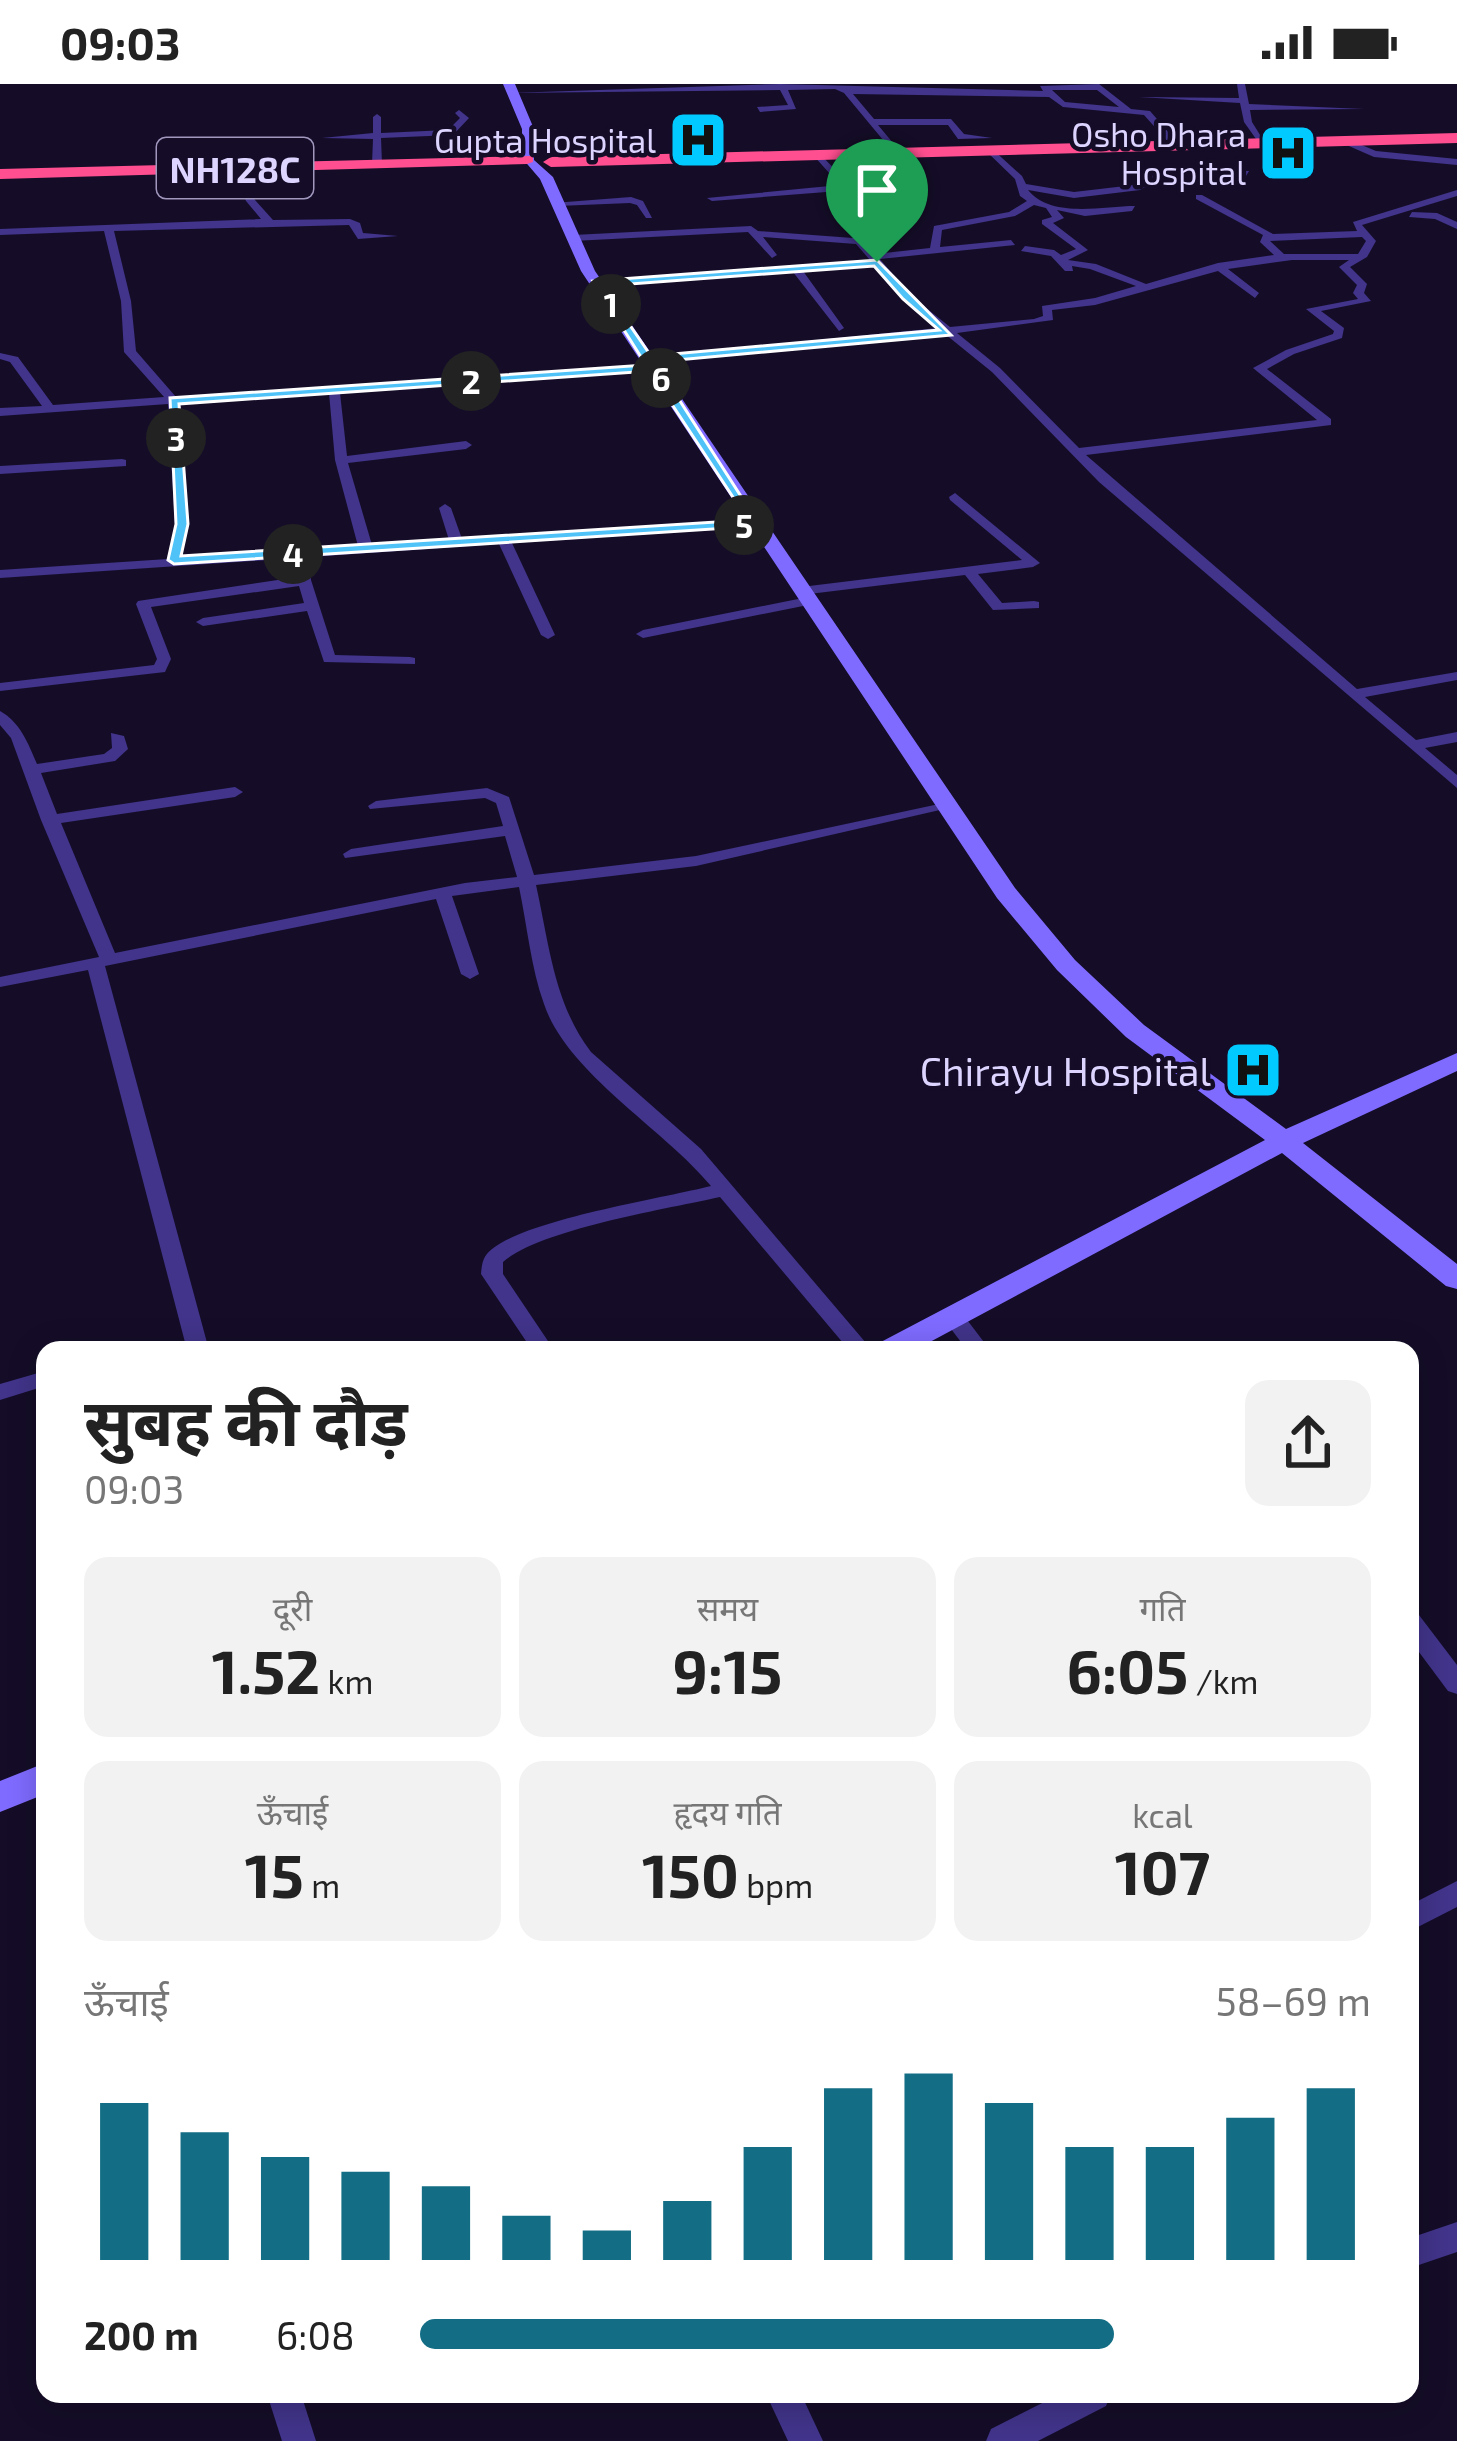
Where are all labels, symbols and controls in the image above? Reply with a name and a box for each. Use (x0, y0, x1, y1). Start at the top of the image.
text: 09:03 (60, 15, 180, 69)
hospital icon: Gupta Hospital (667, 109, 729, 171)
place label: Osho Dhara Hospital (1071, 114, 1246, 192)
place label: Gupta Hospital (434, 120, 656, 160)
hospital icon: Osho Dhara Hospital (1257, 122, 1319, 184)
road number: NH128C (157, 138, 313, 198)
pin (826, 139, 928, 262)
icon: arrive (844, 157, 910, 223)
pin: 1 (581, 274, 641, 334)
text: 1 (604, 284, 618, 324)
pin: 6 (631, 348, 691, 408)
pin: 2 (441, 351, 501, 411)
text: 6 (651, 358, 671, 398)
text: 2 (461, 361, 481, 401)
pin: 3 (146, 408, 206, 468)
text: 3 (167, 418, 185, 458)
pin: 5 (714, 495, 774, 555)
text: 5 (735, 505, 753, 545)
pin: 4 (263, 524, 323, 584)
text: 4 (282, 534, 304, 574)
hospital icon: Chirayu Hospital (1222, 1039, 1284, 1101)
place label: Chirayu Hospital (920, 1047, 1211, 1094)
text: सुबह की दौड़ (84, 1380, 408, 1459)
button: share (1245, 1380, 1371, 1506)
text: 09:03 (84, 1465, 184, 1512)
text: दूरी (273, 1588, 312, 1628)
text: समय (697, 1588, 758, 1628)
text: गति (1140, 1588, 1185, 1628)
text: 1.52 (212, 1634, 320, 1706)
text: 9:15 (673, 1634, 782, 1706)
text: 6:05 (1067, 1634, 1188, 1706)
text: km (320, 1661, 373, 1701)
text: /km (1188, 1661, 1258, 1701)
text: ऊँचाई (257, 1792, 328, 1832)
text: हृदय गति (673, 1792, 782, 1832)
text: kcal (1132, 1795, 1193, 1835)
text: 107 (1115, 1835, 1210, 1907)
text: 15 (245, 1838, 304, 1910)
text: 150 (642, 1838, 739, 1910)
text: m (304, 1865, 340, 1905)
text: bpm (739, 1865, 813, 1905)
text: ऊँचाई (84, 1977, 169, 2024)
text: 58–69 m (1216, 1977, 1371, 2024)
text: 200 m (84, 2311, 199, 2358)
text: 6:08 (276, 2311, 355, 2358)

